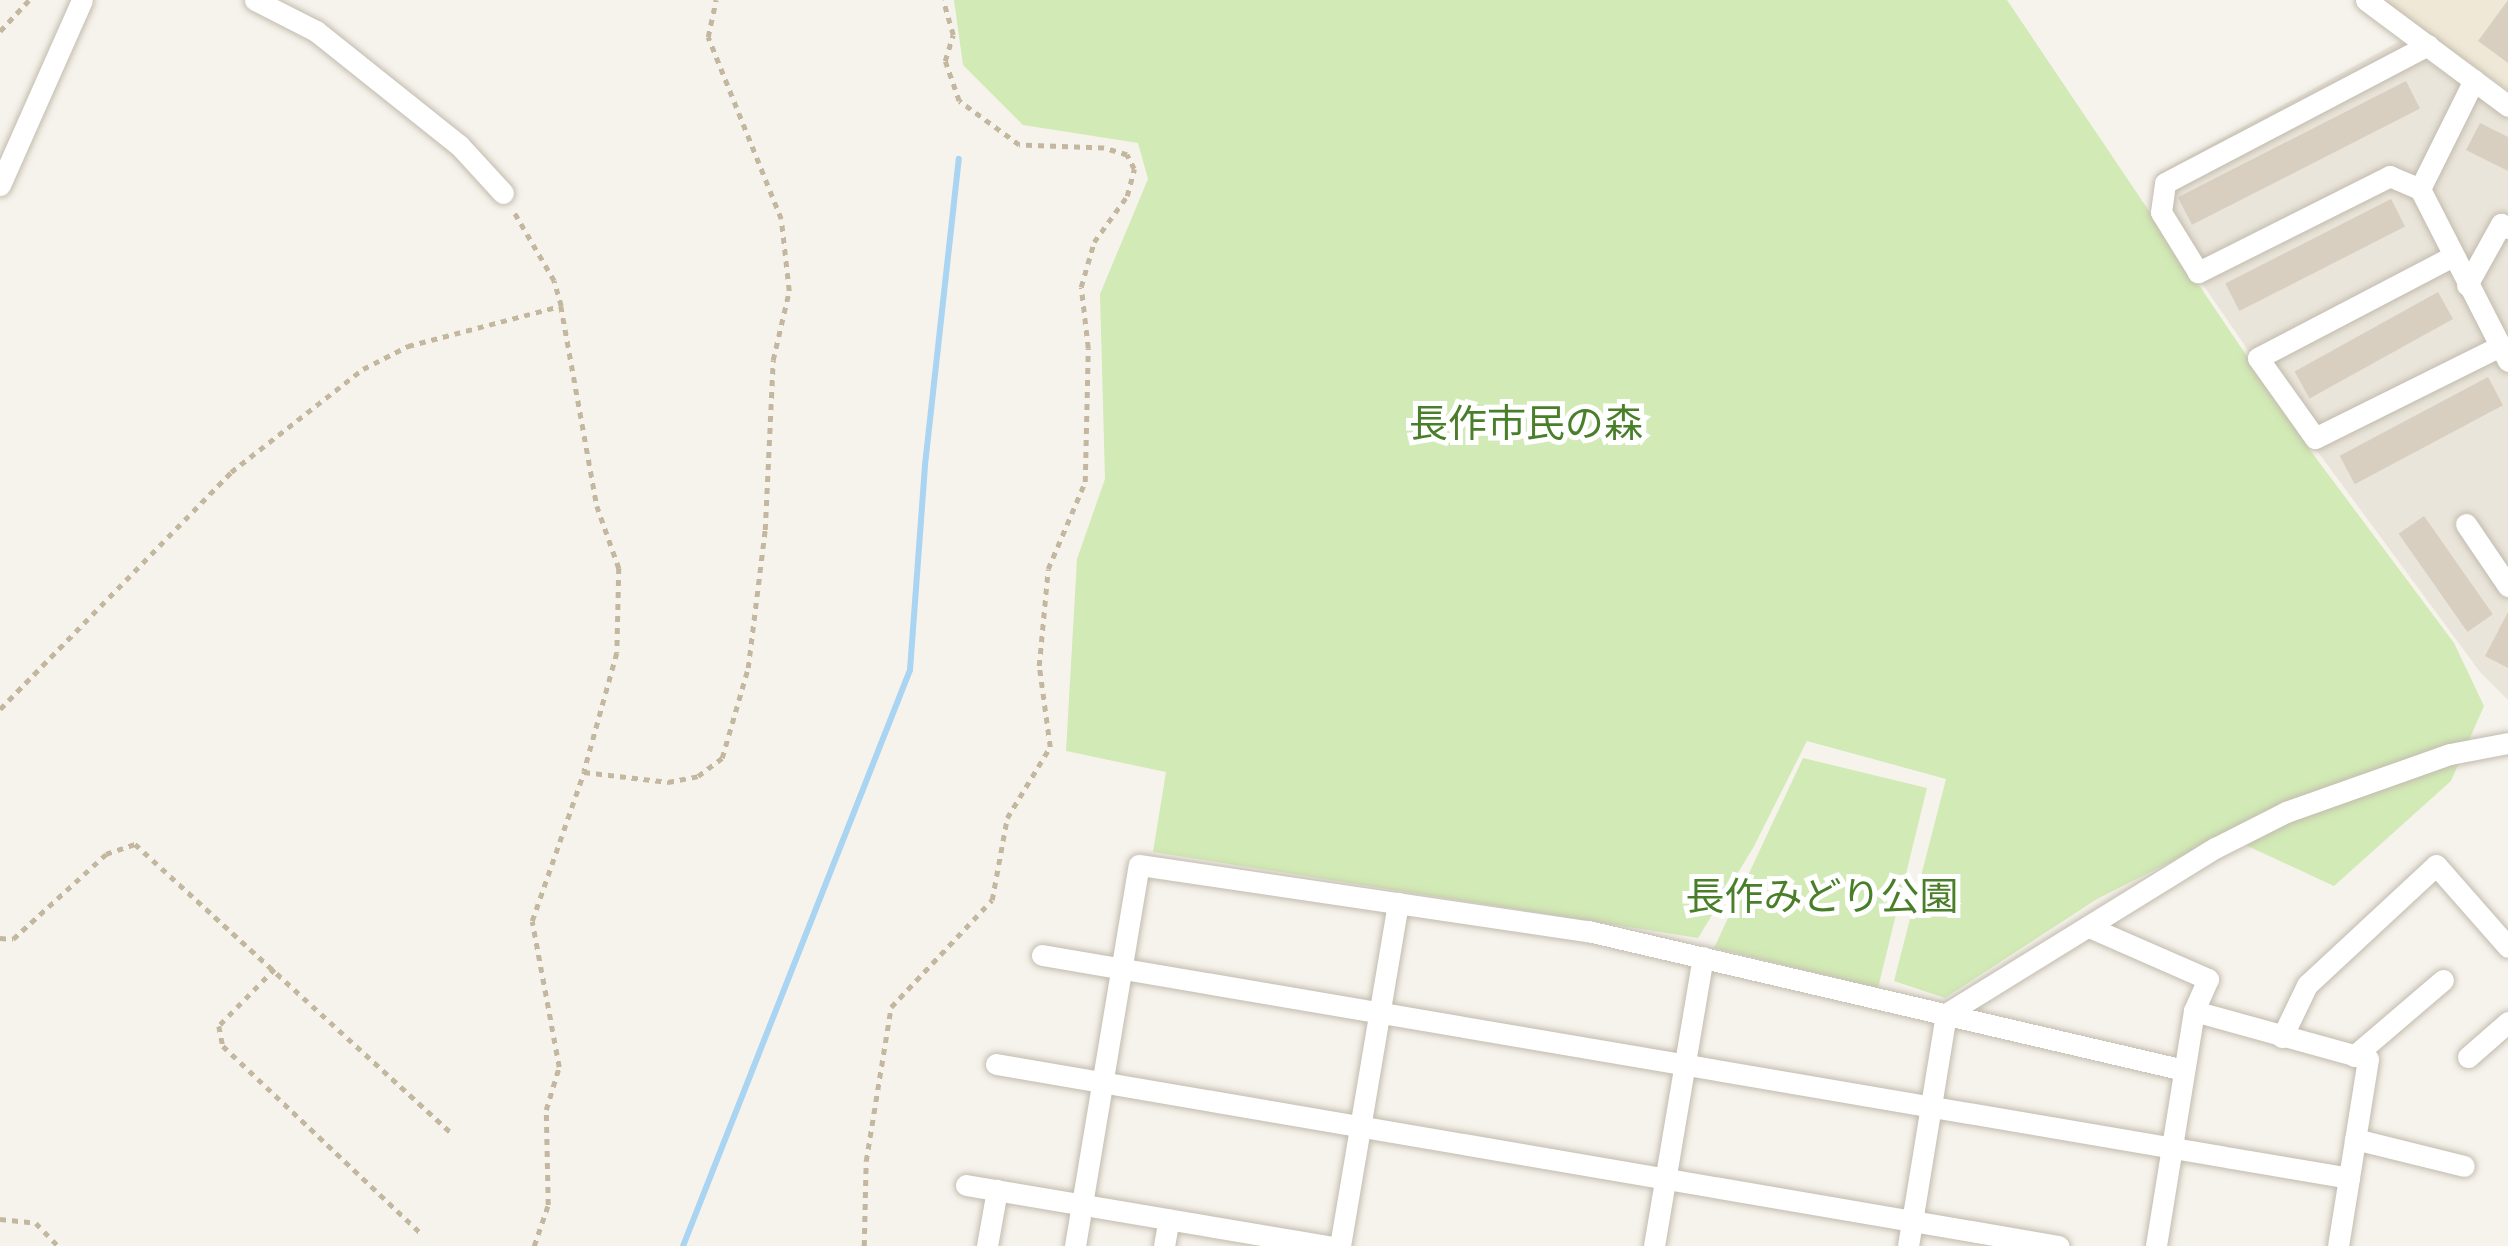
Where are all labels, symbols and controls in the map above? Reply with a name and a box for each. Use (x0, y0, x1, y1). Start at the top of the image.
park label: 長作市民の森 (1409, 400, 1643, 446)
park label: 長作みどり公園 (1686, 873, 1958, 919)

